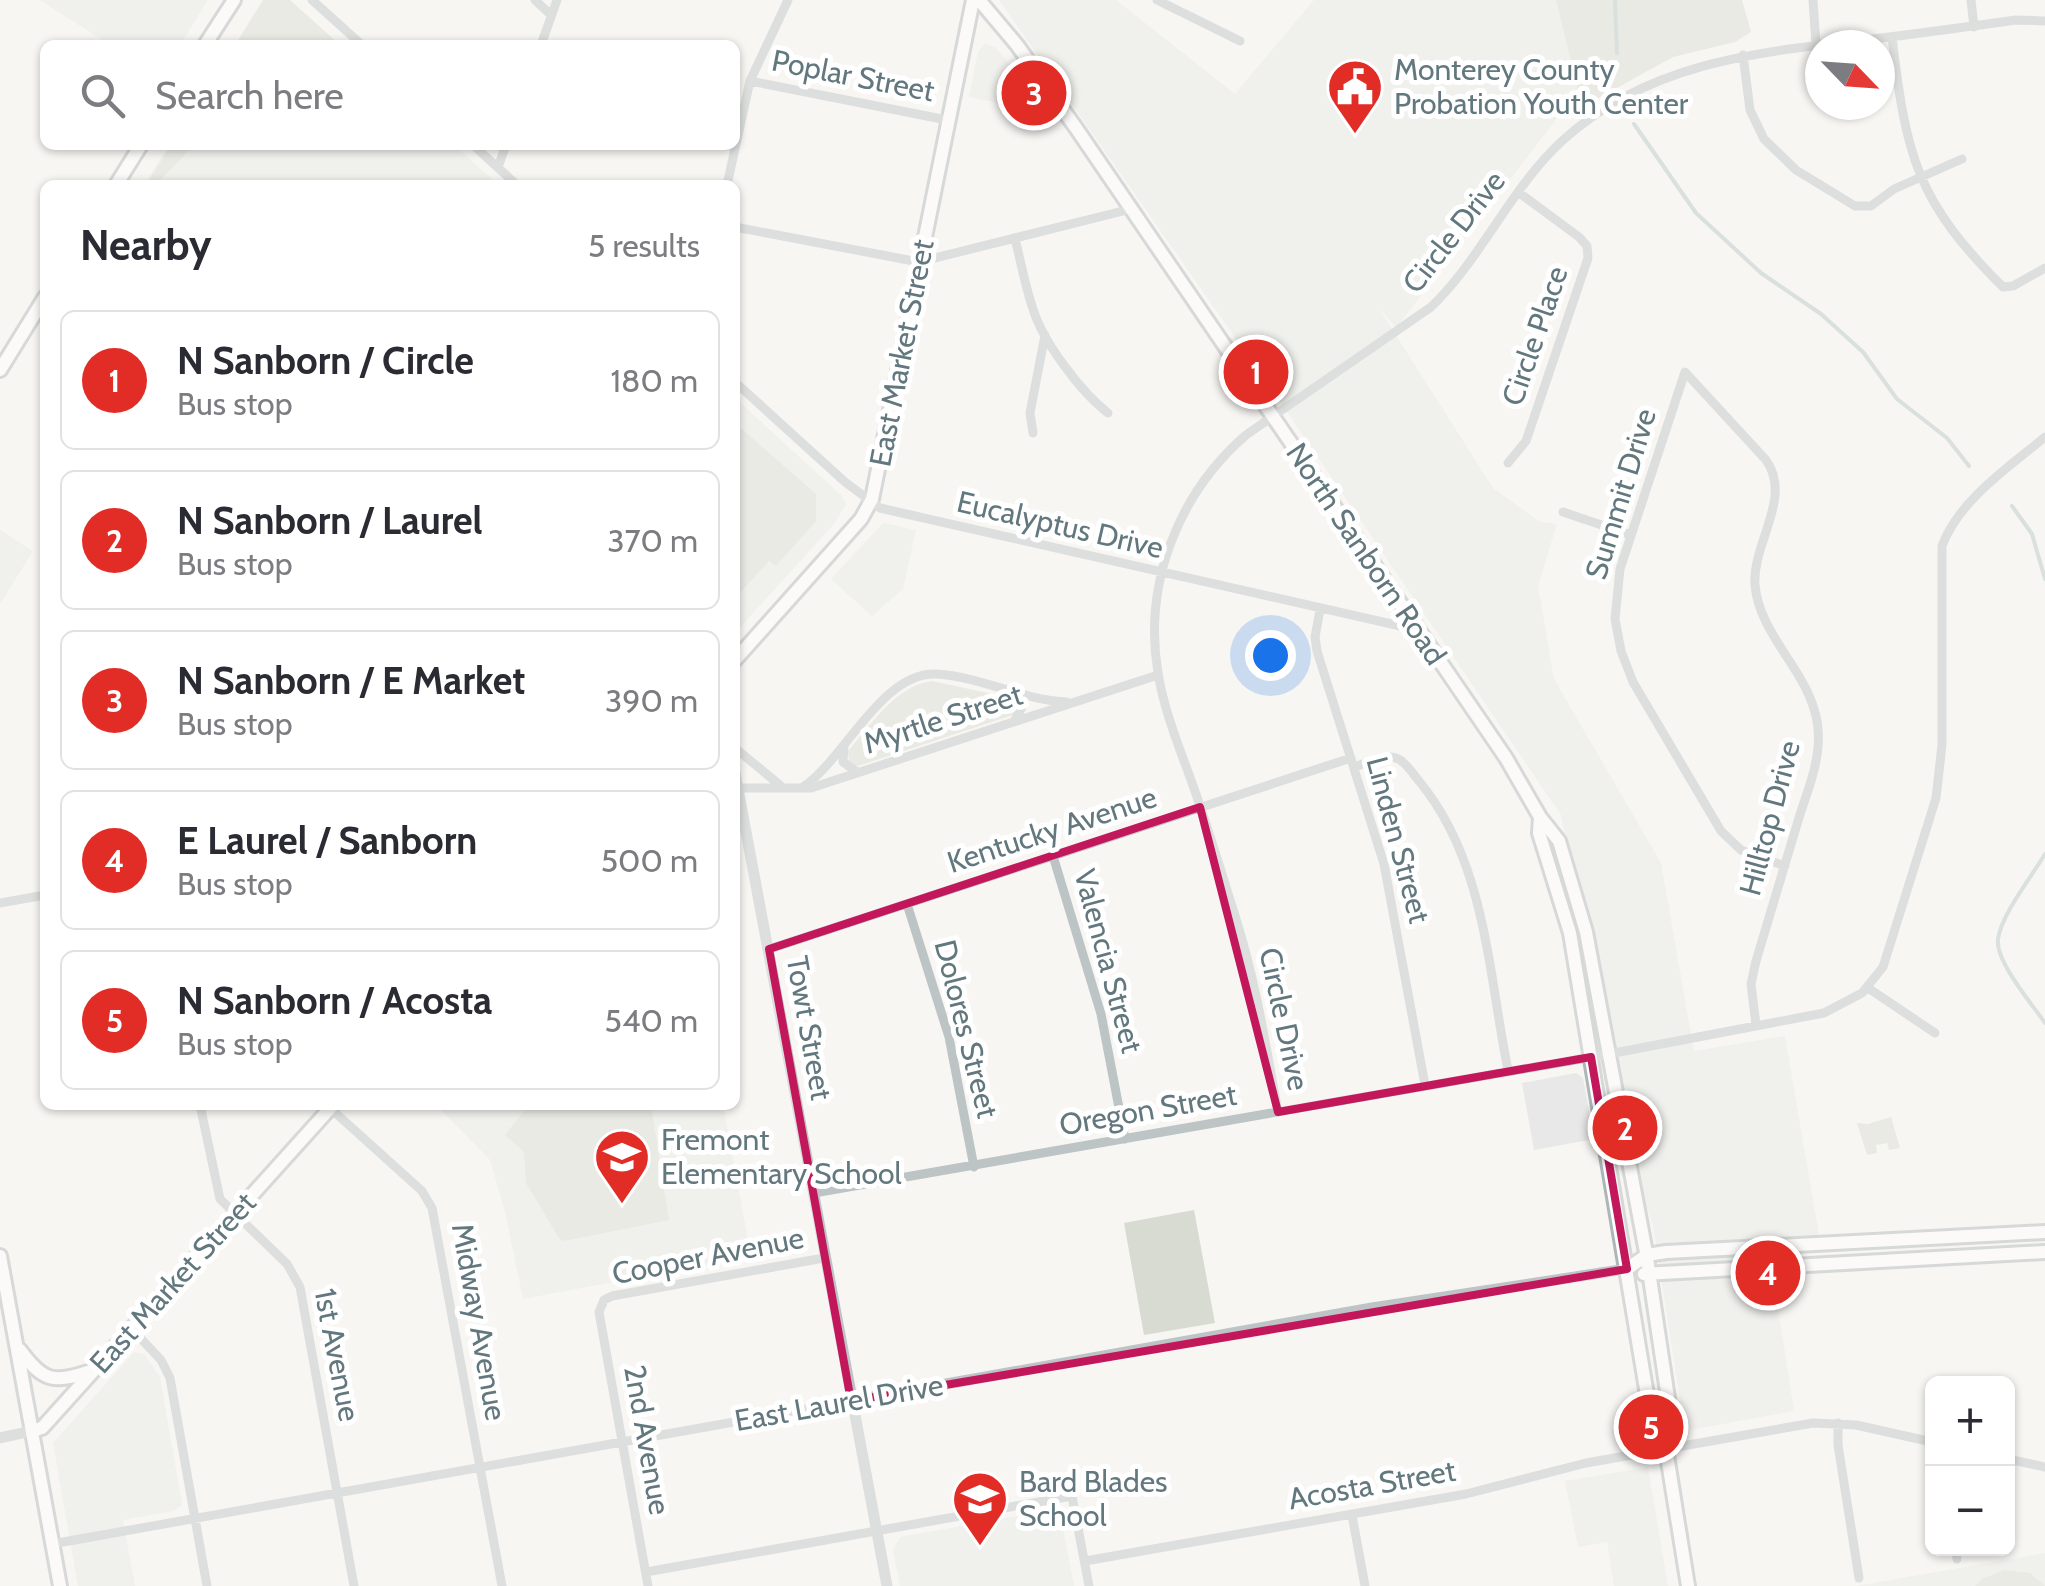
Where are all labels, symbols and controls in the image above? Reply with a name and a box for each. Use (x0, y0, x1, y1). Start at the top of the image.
north arrow (1805, 30, 1895, 120)
search box (40, 40, 740, 150)
street label: Poplar Street (769, 42, 938, 109)
place label: Monterey County Probation Youth Center (1394, 51, 1689, 122)
pin: 3 (1002, 56, 1066, 130)
public building icon: Monterey County Probation Youth Center (1325, 57, 1385, 136)
icon: search (75, 68, 130, 123)
text: Search here (155, 72, 344, 119)
street label: Circle Drive (1394, 163, 1513, 300)
text: Nearby (80, 219, 212, 271)
text: 5 results (588, 226, 700, 265)
street label: East Market Street (861, 236, 942, 470)
street label: Circle Place (1493, 261, 1576, 410)
pin: 1 (1224, 334, 1288, 410)
text: N Sanborn / Circle (177, 337, 474, 384)
text: 1 (109, 361, 120, 400)
text: 180 m (611, 361, 698, 400)
text: Bus stop (177, 384, 293, 423)
street label: Summit Drive (1577, 404, 1664, 584)
street label: North Sanborn Road (1278, 436, 1454, 672)
street label: Eucalyptus Drive (953, 483, 1167, 566)
text: N Sanborn / Laurel (177, 497, 482, 544)
text: 2 (106, 521, 123, 560)
text: 370 m (607, 521, 698, 560)
text: Bus stop (177, 544, 293, 583)
your location (1245, 630, 1296, 681)
text: N Sanborn / E Market (177, 657, 525, 704)
street label: Myrtle Street (859, 676, 1027, 762)
text: 3 (106, 681, 123, 720)
text: 390 m (605, 681, 698, 720)
text: Bus stop (177, 704, 293, 743)
street label: Hilltop Drive (1731, 737, 1808, 899)
street label: Linden Street (1359, 753, 1438, 927)
street label: Kentucky Avenue (943, 778, 1161, 881)
text: E Laurel / Sanborn (177, 817, 477, 864)
text: 4 (105, 841, 124, 880)
text: 500 m (601, 841, 698, 880)
text: Bus stop (177, 864, 293, 903)
street label: Valencia Street (1066, 865, 1151, 1057)
street label: Dolores Street (926, 936, 1006, 1122)
street label: Circle Drive (1251, 944, 1318, 1094)
street label: Towt Street (779, 953, 840, 1103)
text: N Sanborn / Acosta (177, 977, 492, 1024)
text: 5 (106, 1001, 123, 1040)
text: 540 m (605, 1001, 698, 1040)
text: Bus stop (177, 1024, 293, 1063)
street label: Oregon Street (1056, 1076, 1239, 1143)
pin: 2 (1592, 1090, 1658, 1166)
place label: Fremont Elementary School (661, 1121, 901, 1192)
school or university icon: Fremont Elementary School (592, 1127, 652, 1206)
street label: East Market Street (82, 1185, 263, 1381)
street label: Cooper Avenue (609, 1219, 807, 1292)
street label: Midway Avenue (444, 1220, 515, 1423)
pin: 4 (1736, 1236, 1800, 1310)
street label: 1st Avenue (307, 1286, 368, 1424)
street label: 2nd Avenue (616, 1362, 679, 1517)
street label: East Laurel Drive (732, 1366, 946, 1439)
map controls (1925, 1376, 2015, 1556)
button: + (1925, 1376, 2015, 1466)
pin: 5 (1618, 1390, 1684, 1464)
street label: Acosta Street (1286, 1452, 1458, 1517)
place label: Bard Blades School (1019, 1463, 1167, 1534)
button: − (1925, 1466, 2015, 1556)
school or university icon: Bard Blades School (950, 1469, 1010, 1548)

